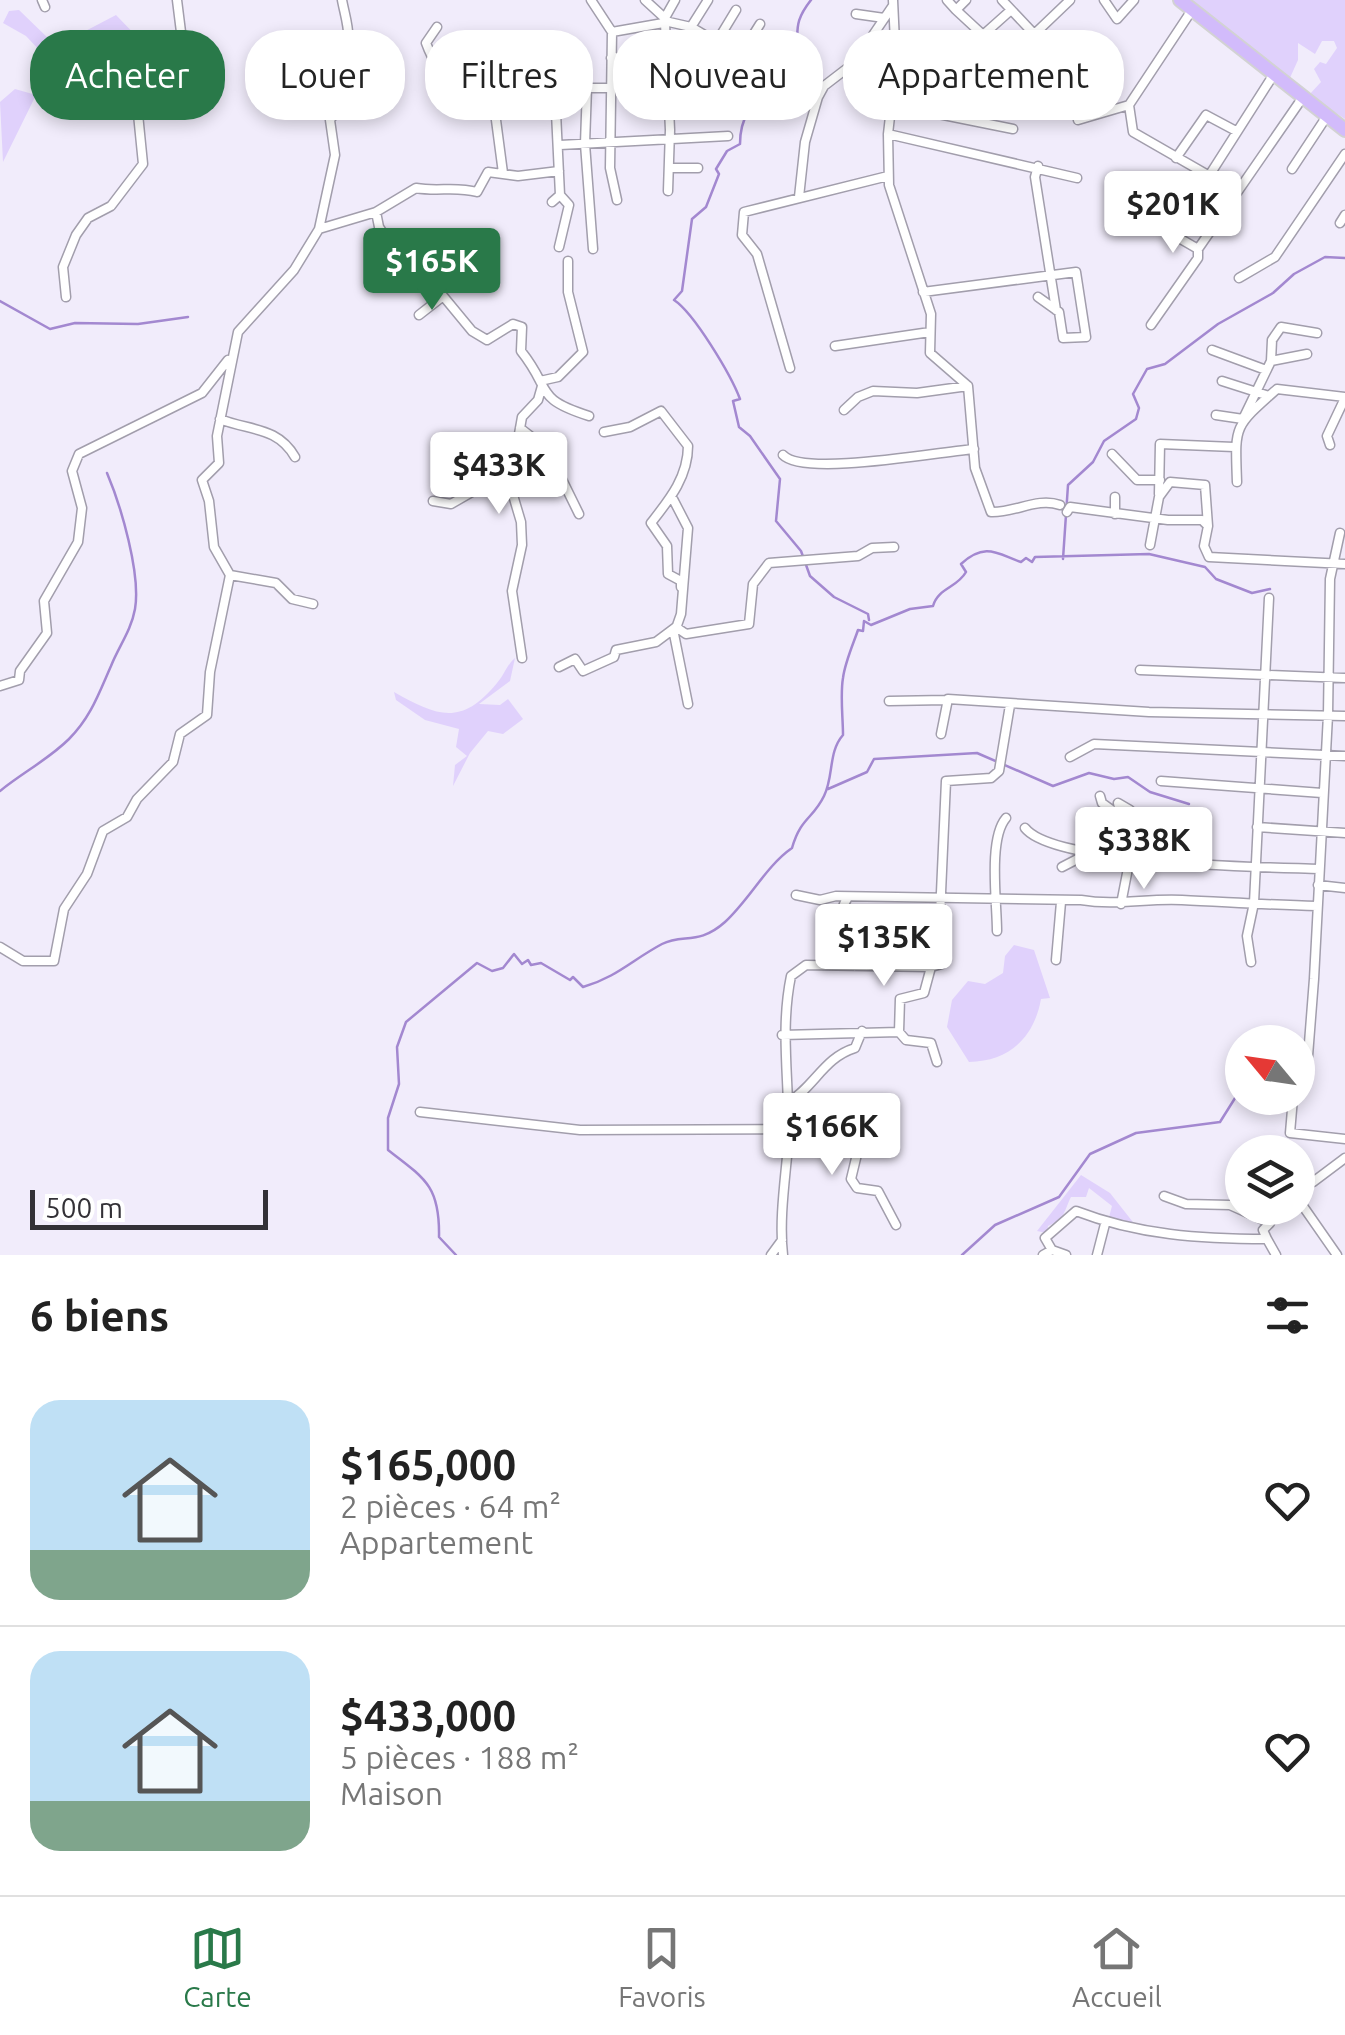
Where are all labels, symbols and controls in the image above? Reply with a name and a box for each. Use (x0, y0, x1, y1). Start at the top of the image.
chip: Acheter (30, 30, 225, 120)
chip: Louer (245, 30, 405, 120)
chip: Filtres (425, 30, 593, 120)
chip: Nouveau (613, 30, 823, 120)
chip: Appartement (843, 30, 1124, 120)
pin: $201K (1103, 171, 1243, 256)
text: $201K (1126, 185, 1220, 221)
pin: $165K (362, 228, 502, 313)
text: $165K (385, 242, 479, 278)
pin: $433K (429, 432, 569, 517)
text: $433K (452, 446, 546, 482)
pin: $338K (1074, 807, 1214, 892)
text: $338K (1097, 821, 1191, 857)
pin: $135K (814, 904, 954, 989)
text: $135K (837, 918, 931, 954)
north arrow (1225, 1025, 1315, 1115)
map controls (1225, 1025, 1315, 1225)
pin: $166K (762, 1093, 902, 1178)
text: $166K (785, 1107, 879, 1143)
button: layers (1225, 1135, 1315, 1225)
scale bar (30, 1185, 268, 1230)
text: 500 m (45, 1192, 123, 1223)
icon: filters (1260, 1288, 1315, 1343)
text: 6 biens (30, 1292, 169, 1339)
icon: home (110, 1440, 230, 1560)
text: $165,000 (340, 1441, 516, 1488)
icon: heart (1260, 1473, 1315, 1528)
text: 2 pièces · 64 m² (340, 1488, 561, 1524)
text: Appartement (340, 1524, 533, 1560)
icon: home (110, 1691, 230, 1811)
text: $433,000 (340, 1692, 516, 1739)
icon: heart (1260, 1724, 1315, 1779)
text: 5 pièces · 188 m² (340, 1739, 579, 1775)
text: Maison (340, 1775, 443, 1811)
tab: Carte (183, 1921, 252, 2012)
tab: Favoris (618, 1921, 706, 2012)
tab: Accueil (1072, 1921, 1162, 2012)

